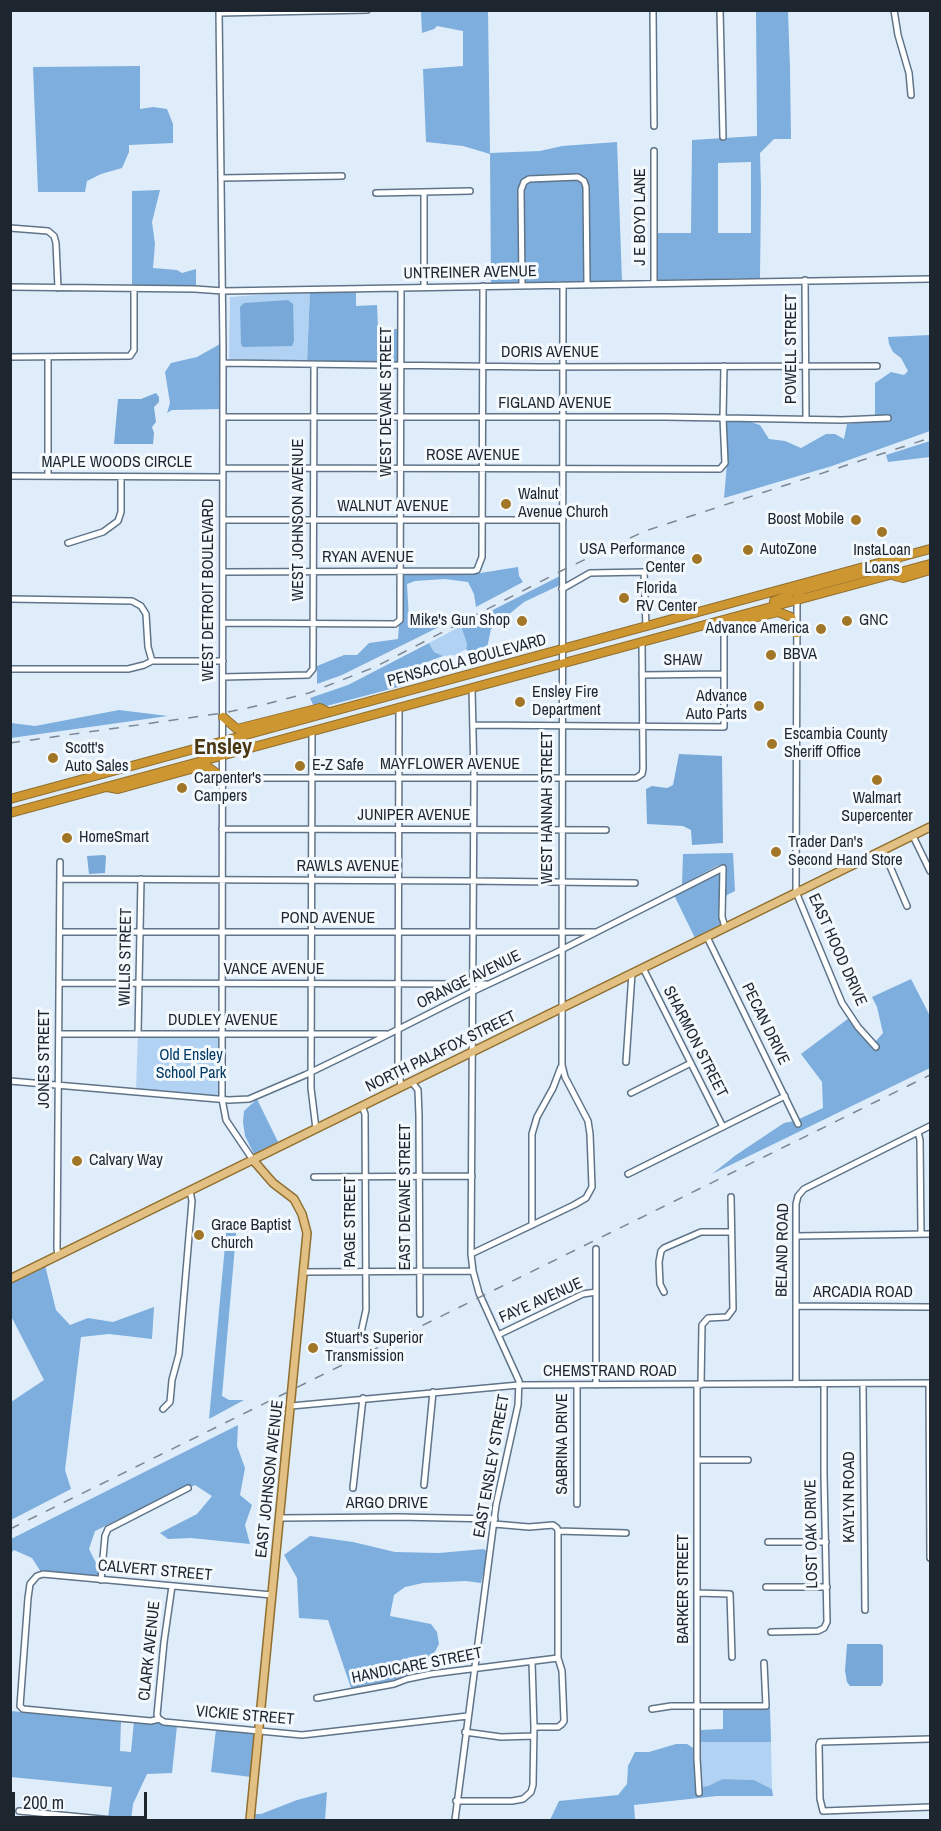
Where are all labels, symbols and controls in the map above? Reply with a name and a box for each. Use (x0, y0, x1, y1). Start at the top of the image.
street label: J E BOYD LANE (631, 168, 651, 266)
street label: UNTREINER AVENUE (403, 262, 537, 284)
street label: POWELL STREET (782, 294, 802, 404)
street label: WEST DEVANE STREET (377, 327, 397, 477)
street label: DORIS AVENUE (501, 343, 599, 363)
street label: FIGLAND AVENUE (498, 394, 612, 414)
street label: WEST JOHNSON AVENUE (289, 439, 309, 601)
street label: ROSE AVENUE (426, 446, 520, 466)
street label: MAPLE WOODS CIRCLE (42, 453, 192, 473)
place label: Walnut Avenue Church (518, 485, 608, 523)
street label: WALNUT AVENUE (337, 497, 449, 517)
marker: Walnut Avenue Church (499, 497, 513, 511)
street label: WEST DETROIT BOULEVARD (199, 499, 219, 681)
place label: Boost Mobile (767, 510, 844, 530)
marker: Boost Mobile (849, 513, 863, 527)
marker: InstaLoan Loans (875, 525, 889, 539)
place label: USA Performance Center (579, 540, 685, 578)
place label: AutoZone (760, 540, 817, 560)
place label: InstaLoan Loans (853, 541, 911, 579)
marker: AutoZone (741, 543, 755, 557)
street label: RYAN AVENUE (322, 548, 414, 568)
marker: USA Performance Center (690, 552, 704, 566)
place label: Florida RV Center (636, 579, 697, 617)
marker: Florida RV Center (617, 591, 631, 605)
place label: Mike's Gun Shop (410, 611, 510, 631)
place label: GNC (859, 611, 888, 631)
marker: Mike's Gun Shop (515, 614, 529, 628)
marker: GNC (840, 614, 854, 628)
place label: Advance America (705, 619, 809, 639)
marker: Advance America (814, 622, 828, 636)
street label: PENSACOLA BOULEVARD (385, 631, 549, 691)
place label: BBVA (783, 645, 817, 665)
marker: BBVA (764, 648, 778, 662)
street label: SHAW (664, 651, 702, 671)
place label: Ensley Fire Department (532, 683, 601, 721)
place label: Advance Auto Parts (686, 687, 747, 725)
marker: Ensley Fire Department (513, 695, 527, 709)
marker: Advance Auto Parts (752, 699, 766, 713)
place label: Escambia County Sheriff Office (784, 725, 888, 763)
street label: WEST HANNAH STREET (538, 732, 558, 884)
district label: Ensley (194, 735, 252, 761)
marker: Escambia County Sheriff Office (765, 737, 779, 751)
place label: Scott's Auto Sales (65, 739, 128, 777)
marker: Scott's Auto Sales (46, 751, 60, 765)
street label: MAYFLOWER AVENUE (380, 755, 520, 775)
place label: E-Z Safe (312, 756, 364, 776)
marker: E-Z Safe (293, 759, 307, 773)
place label: Carpenter's Campers (194, 769, 261, 807)
marker: Walmart Supercenter (870, 773, 884, 787)
marker: Carpenter's Campers (175, 781, 189, 795)
place label: Walmart Supercenter (841, 789, 913, 827)
street label: JUNIPER AVENUE (358, 806, 470, 826)
place label: HomeSmart (79, 828, 149, 848)
marker: HomeSmart (60, 831, 74, 845)
place label: Trader Dan's Second Hand Store (788, 833, 903, 871)
marker: Trader Dan's Second Hand Store (769, 845, 783, 859)
street label: RAWLS AVENUE (297, 857, 399, 877)
street label: EAST HOOD DRIVE (804, 891, 870, 1009)
street label: WILLIS STREET (116, 908, 136, 1006)
street label: POND AVENUE (281, 909, 375, 929)
street label: ORANGE AVENUE (414, 946, 524, 1014)
street label: VANCE AVENUE (224, 960, 324, 980)
street label: PECAN DRIVE (737, 980, 793, 1068)
street label: SHARMON STREET (659, 983, 731, 1101)
street label: NORTH PALAFOX STREET (363, 1007, 519, 1097)
street label: JONES STREET (35, 1009, 55, 1109)
street label: DUDLEY AVENUE (168, 1011, 278, 1031)
park label: Old Ensley School Park (156, 1046, 226, 1084)
street label: EAST DEVANE STREET (396, 1124, 416, 1270)
place label: Calvary Way (89, 1151, 163, 1171)
marker: Calvary Way (70, 1154, 84, 1168)
street label: PAGE STREET (341, 1177, 361, 1267)
street label: BELAND ROAD (773, 1203, 793, 1297)
place label: Grace Baptist Church (211, 1216, 291, 1254)
marker: Grace Baptist Church (192, 1228, 206, 1242)
street label: FAYE AVENUE (496, 1274, 586, 1328)
street label: ARCADIA ROAD (813, 1283, 913, 1303)
place label: Stuart's Superior Transmission (325, 1329, 423, 1367)
marker: Stuart's Superior Transmission (306, 1341, 320, 1355)
street label: CHEMSTRAND ROAD (543, 1362, 677, 1382)
street label: EAST ENSLEY STREET (470, 1393, 514, 1539)
street label: SABRINA DRIVE (553, 1393, 573, 1495)
street label: EAST JOHNSON AVENUE (252, 1399, 288, 1559)
street label: KAYLYN ROAD (840, 1451, 860, 1543)
street label: LOST OAK DRIVE (801, 1479, 823, 1589)
street label: ARGO DRIVE (346, 1494, 428, 1514)
street label: BARKER STREET (674, 1534, 694, 1644)
street label: CALVERT STREET (97, 1556, 213, 1586)
street label: CLARK AVENUE (135, 1600, 165, 1702)
street label: HANDICARE STREET (350, 1644, 484, 1688)
street label: VICKIE STREET (195, 1702, 295, 1730)
scale bar (15, 1780, 150, 1818)
text: 200 m (23, 1790, 64, 1815)

